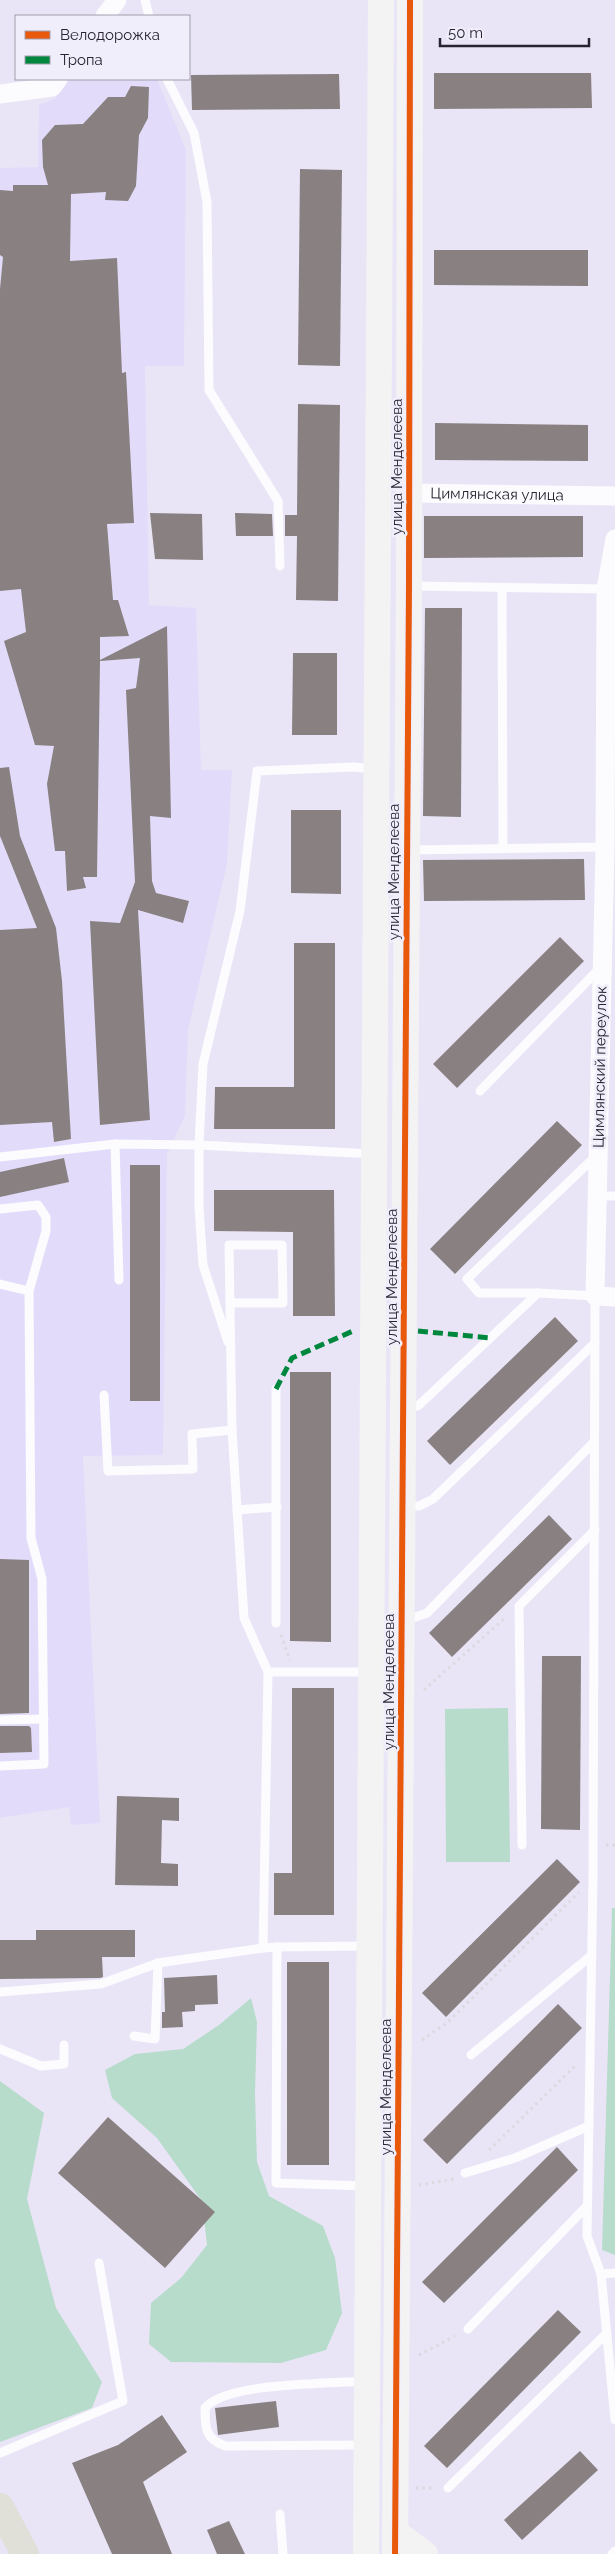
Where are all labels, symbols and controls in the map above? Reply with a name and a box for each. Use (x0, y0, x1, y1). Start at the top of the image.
legend (15, 15, 190, 80)
scale bar (440, 15, 589, 47)
text: 50 m (448, 24, 483, 42)
text: Велодорожка (60, 26, 160, 44)
text: Тропа (60, 51, 103, 69)
street label: улица Менделеева (388, 399, 406, 535)
street label: Цимлянская улица (430, 484, 564, 504)
street label: улица Менделеева (385, 804, 403, 940)
street label: Цимлянский переулок (590, 986, 610, 1148)
street label: улица Менделеева (383, 1209, 401, 1345)
street label: улица Менделеева (380, 1614, 398, 1750)
street label: улица Менделеева (377, 2019, 395, 2155)

